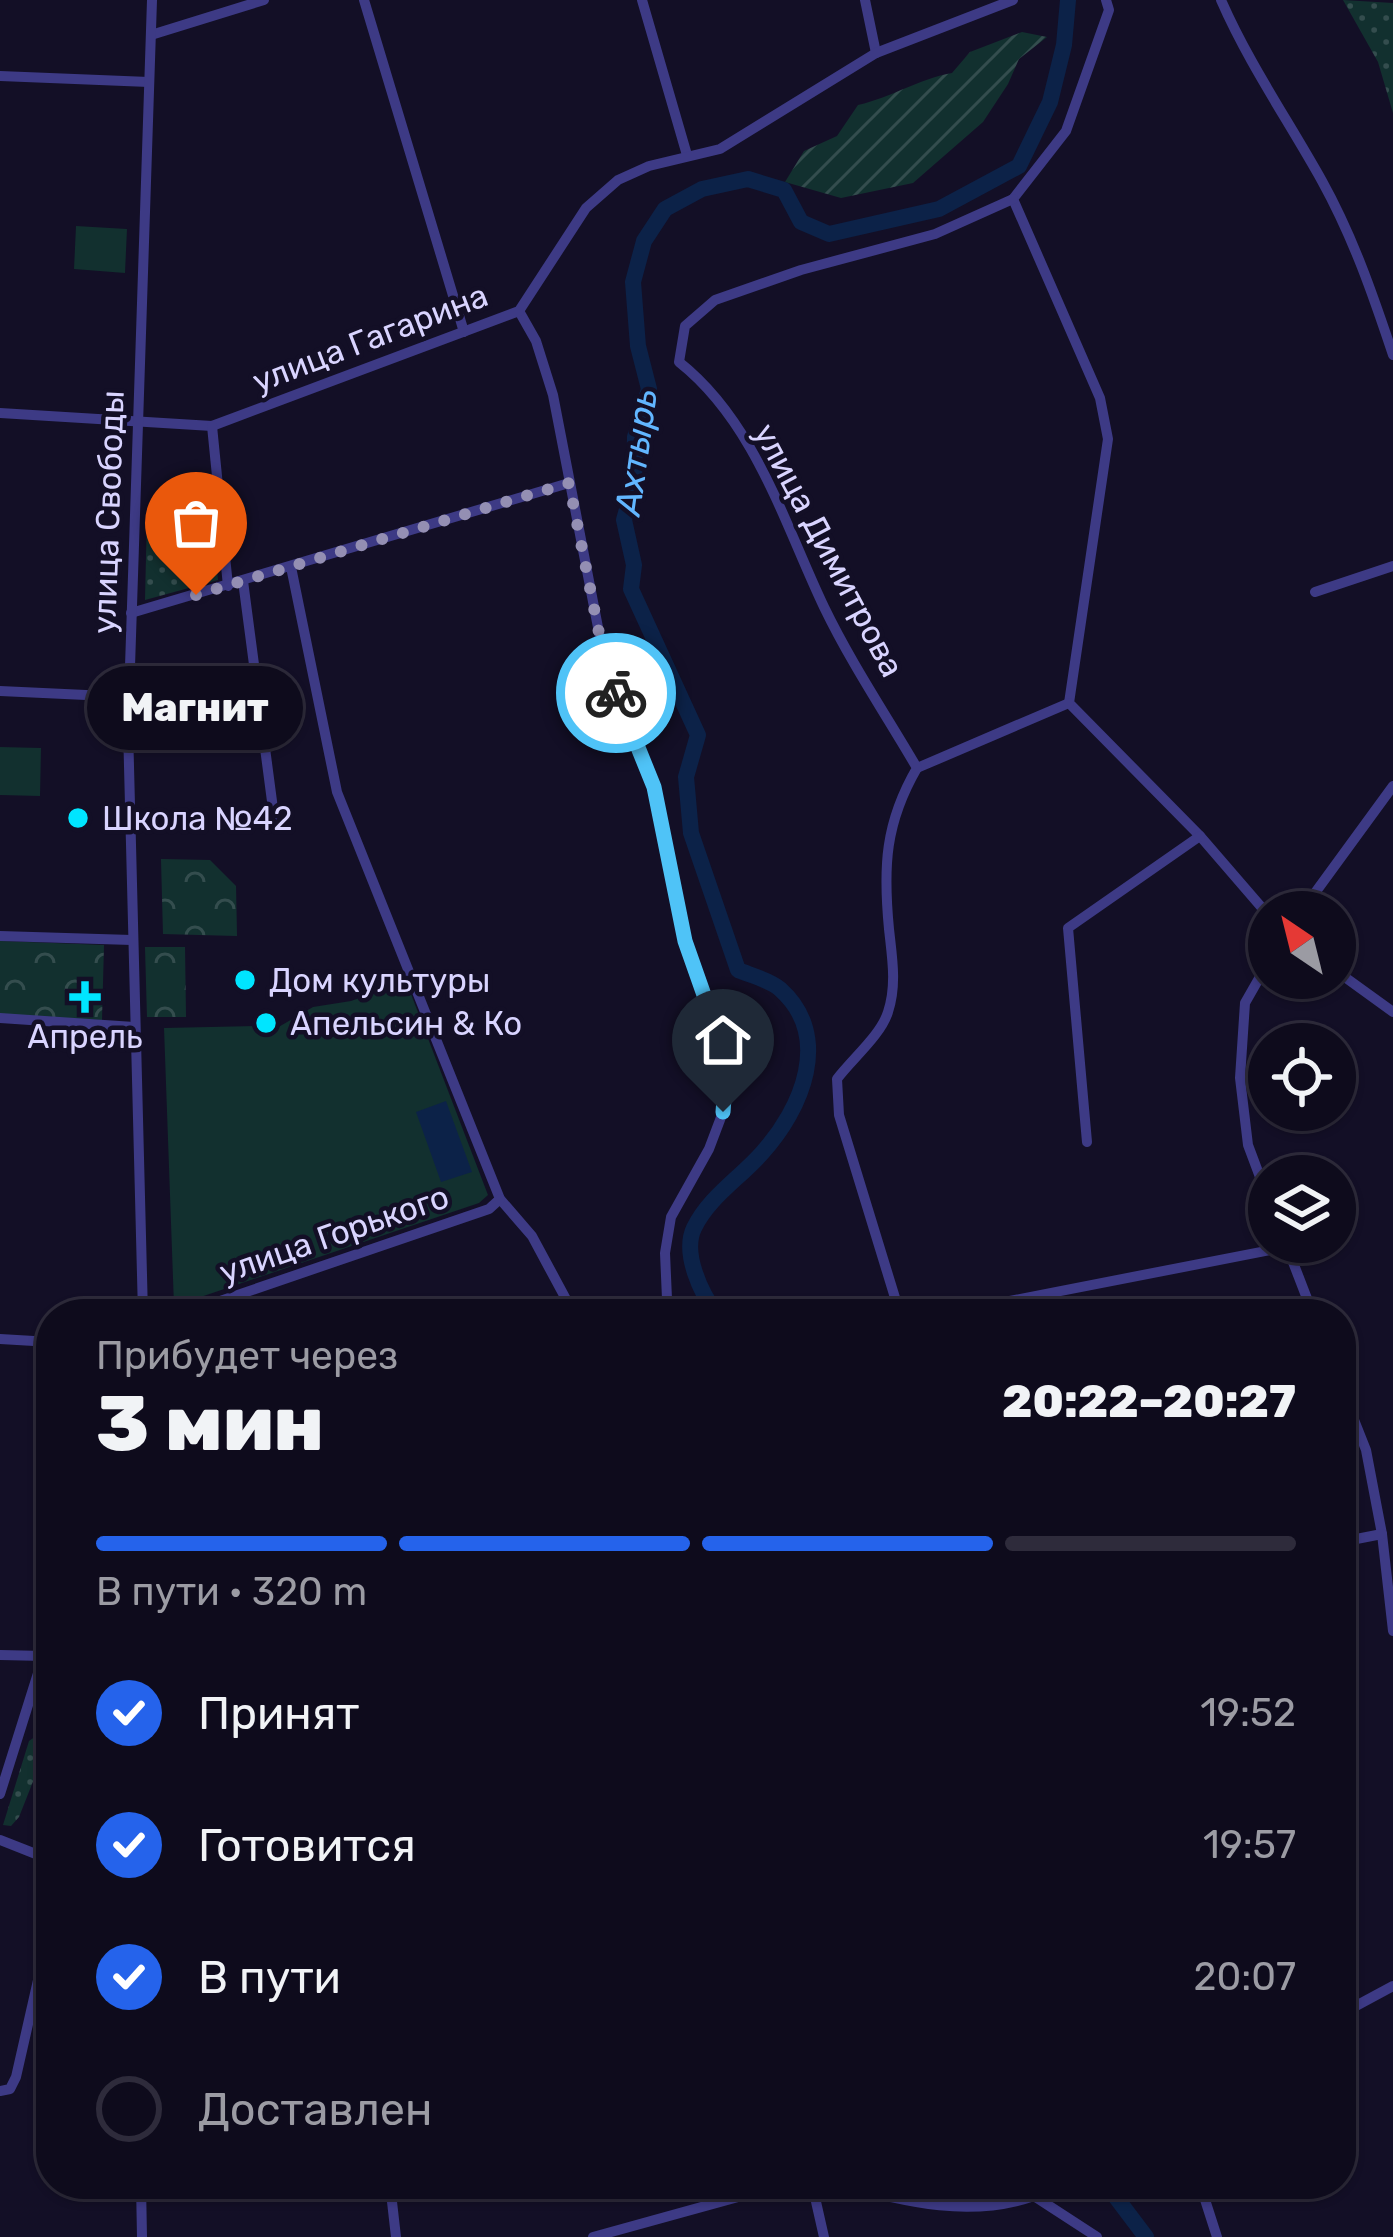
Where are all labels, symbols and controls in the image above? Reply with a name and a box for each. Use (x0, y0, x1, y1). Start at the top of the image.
street label: улица Гагарина (247, 275, 493, 401)
water label: Ахтырь (606, 386, 666, 520)
street label: улица Свободы (84, 390, 132, 634)
street label: улица Димитрова (746, 417, 912, 683)
pin (145, 472, 247, 595)
icon: bag (163, 490, 229, 556)
courier (556, 633, 676, 753)
icon: bike (583, 660, 649, 726)
callout: Магнит (88, 667, 304, 751)
text: Магнит (121, 685, 269, 731)
place label: Школа №42 (102, 799, 293, 838)
marker: Школа №42 (65, 805, 91, 831)
north arrow (1248, 891, 1356, 999)
map controls (1248, 891, 1356, 1263)
place label: Дом культуры (269, 961, 490, 1000)
marker: Дом культуры (232, 967, 258, 993)
marker: Апрель (72, 984, 98, 1010)
pin (672, 989, 774, 1112)
place label: Апельсин & Ко (290, 1004, 522, 1043)
icon: home (690, 1007, 756, 1073)
marker: Апельсин & Ко (253, 1010, 279, 1036)
place label: Апрель (27, 1017, 143, 1056)
button: locate (1248, 1023, 1356, 1131)
button: layers (1248, 1155, 1356, 1263)
street label: улица Горького (214, 1177, 454, 1291)
text: Прибудет через (96, 1333, 398, 1379)
text: 20:22–20:27 (1002, 1375, 1296, 1428)
text: 3 мин (96, 1377, 324, 1470)
text: В пути · 320 m (96, 1569, 367, 1615)
icon: check (96, 1680, 162, 1746)
text: Принят (198, 1687, 359, 1740)
text: 19:52 (1200, 1690, 1296, 1736)
icon: check (96, 1812, 162, 1878)
text: Готовится (198, 1819, 416, 1872)
text: 19:57 (1203, 1822, 1296, 1868)
icon: check (96, 1944, 162, 2010)
text: В пути (198, 1951, 341, 2004)
text: 20:07 (1194, 1954, 1296, 2000)
text: Доставлен (198, 2083, 432, 2136)

